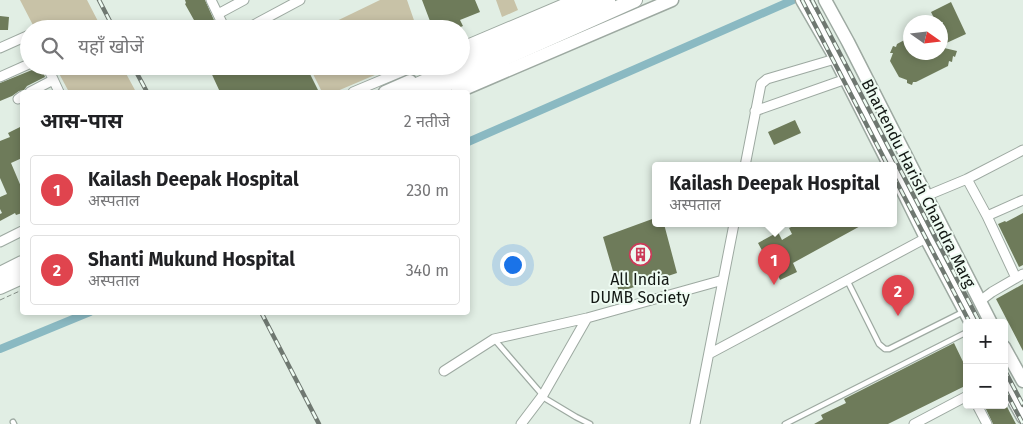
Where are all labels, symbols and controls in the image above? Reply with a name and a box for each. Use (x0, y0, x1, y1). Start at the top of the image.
north arrow (903, 15, 948, 60)
search box (20, 20, 470, 75)
icon: search (38, 34, 66, 62)
text: यहाँ खोजें (78, 35, 144, 58)
street label: Bhartendu Harish Chandra Marg (857, 76, 980, 291)
text: आस-पास (40, 108, 123, 134)
text: 2 नतीजे (404, 112, 450, 131)
popup (652, 162, 897, 227)
text: Kailash Deepak Hospital (88, 168, 299, 191)
text: Kailash Deepak Hospital (669, 172, 880, 195)
text: 1 (53, 181, 61, 200)
text: 230 m (406, 181, 449, 200)
text: अस्पताल (88, 191, 140, 210)
text: अस्पताल (669, 195, 721, 214)
building icon: All India DUMB Society (628, 243, 652, 267)
pin: 1 (758, 244, 790, 285)
text: Shanti Mukund Hospital (88, 248, 295, 271)
your location (500, 252, 526, 278)
text: 2 (53, 261, 61, 280)
text: 340 m (406, 261, 449, 280)
place label: All India DUMB Society (590, 270, 690, 307)
text: अस्पताल (88, 271, 140, 290)
pin: 2 (882, 275, 914, 316)
map controls (963, 319, 1008, 409)
button: + (963, 319, 1008, 364)
button: − (963, 364, 1008, 409)

